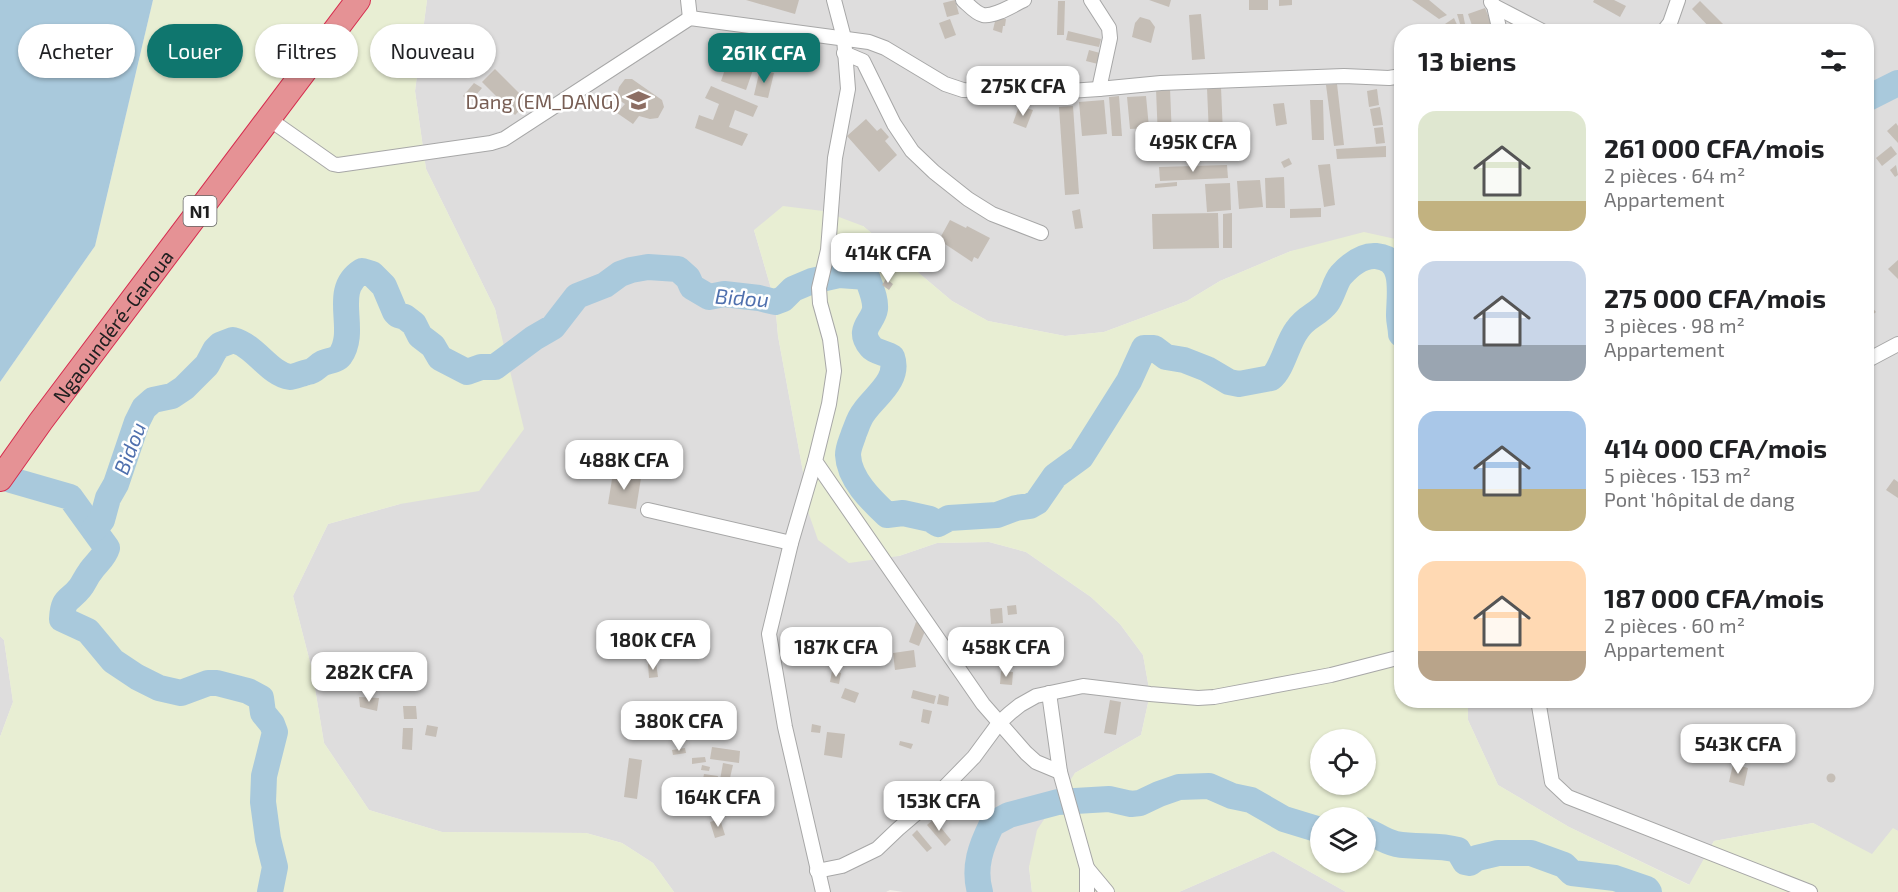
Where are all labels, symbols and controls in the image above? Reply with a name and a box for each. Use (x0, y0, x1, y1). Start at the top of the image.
chip: Acheter (18, 24, 135, 78)
chip: Louer (147, 24, 243, 78)
chip: Filtres (255, 24, 358, 78)
chip: Nouveau (370, 24, 496, 78)
pin: 261K CFA (702, 33, 826, 84)
text: 261K CFA (722, 40, 806, 64)
icon: filters (1817, 44, 1850, 77)
text: 13 biens (1418, 45, 1516, 76)
pin: 275K CFA (961, 66, 1085, 117)
text: 275K CFA (980, 73, 1066, 97)
school or university icon: Dang (EM_DANG) (625, 88, 651, 114)
place label: Dang (EM_DANG) (466, 89, 620, 113)
pin: 495K CFA (1131, 122, 1255, 173)
text: 495K CFA (1149, 129, 1237, 153)
text: 261 000 CFA/mois (1604, 132, 1824, 163)
icon: home (1466, 135, 1538, 207)
text: 2 pièces · 64 m² (1604, 163, 1745, 187)
text: Appartement (1604, 187, 1725, 211)
road number: N1 (184, 196, 216, 226)
pin: 414K CFA (826, 233, 950, 284)
text: 414K CFA (845, 240, 931, 264)
street label: Ngaoundéré-Garoua (47, 245, 178, 407)
text: 275 000 CFA/mois (1604, 282, 1826, 313)
water label: Bidou (714, 283, 770, 311)
icon: home (1466, 285, 1538, 357)
text: 3 pièces · 98 m² (1604, 313, 1745, 337)
text: Appartement (1604, 337, 1725, 361)
water label: Bidou (108, 418, 150, 478)
text: 414 000 CFA/mois (1604, 432, 1827, 463)
icon: home (1466, 435, 1538, 507)
pin: 488K CFA (562, 440, 686, 491)
text: 488K CFA (579, 447, 669, 471)
text: 5 pièces · 153 m² (1604, 463, 1751, 487)
text: Pont 'hôpital de dang (1604, 487, 1795, 511)
text: 187 000 CFA/mois (1604, 582, 1824, 613)
icon: home (1466, 585, 1538, 657)
text: 2 pièces · 60 m² (1604, 613, 1745, 637)
pin: 180K CFA (591, 620, 715, 671)
text: 180K CFA (610, 627, 696, 651)
pin: 187K CFA (774, 627, 898, 678)
pin: 458K CFA (944, 627, 1068, 678)
text: 187K CFA (794, 634, 878, 658)
text: 458K CFA (962, 634, 1050, 658)
text: Appartement (1604, 637, 1725, 661)
pin: 282K CFA (307, 652, 431, 703)
text: 282K CFA (325, 659, 413, 683)
pin: 380K CFA (617, 701, 741, 752)
text: 380K CFA (635, 708, 723, 732)
pin: 543K CFA (1676, 724, 1800, 775)
map controls (1310, 729, 1376, 873)
button: locate (1310, 729, 1376, 795)
text: 543K CFA (1695, 731, 1781, 755)
pin: 164K CFA (656, 777, 780, 828)
pin: 153K CFA (877, 781, 1001, 832)
text: 164K CFA (675, 784, 761, 808)
text: 153K CFA (898, 788, 980, 812)
button: layers (1310, 807, 1376, 873)

